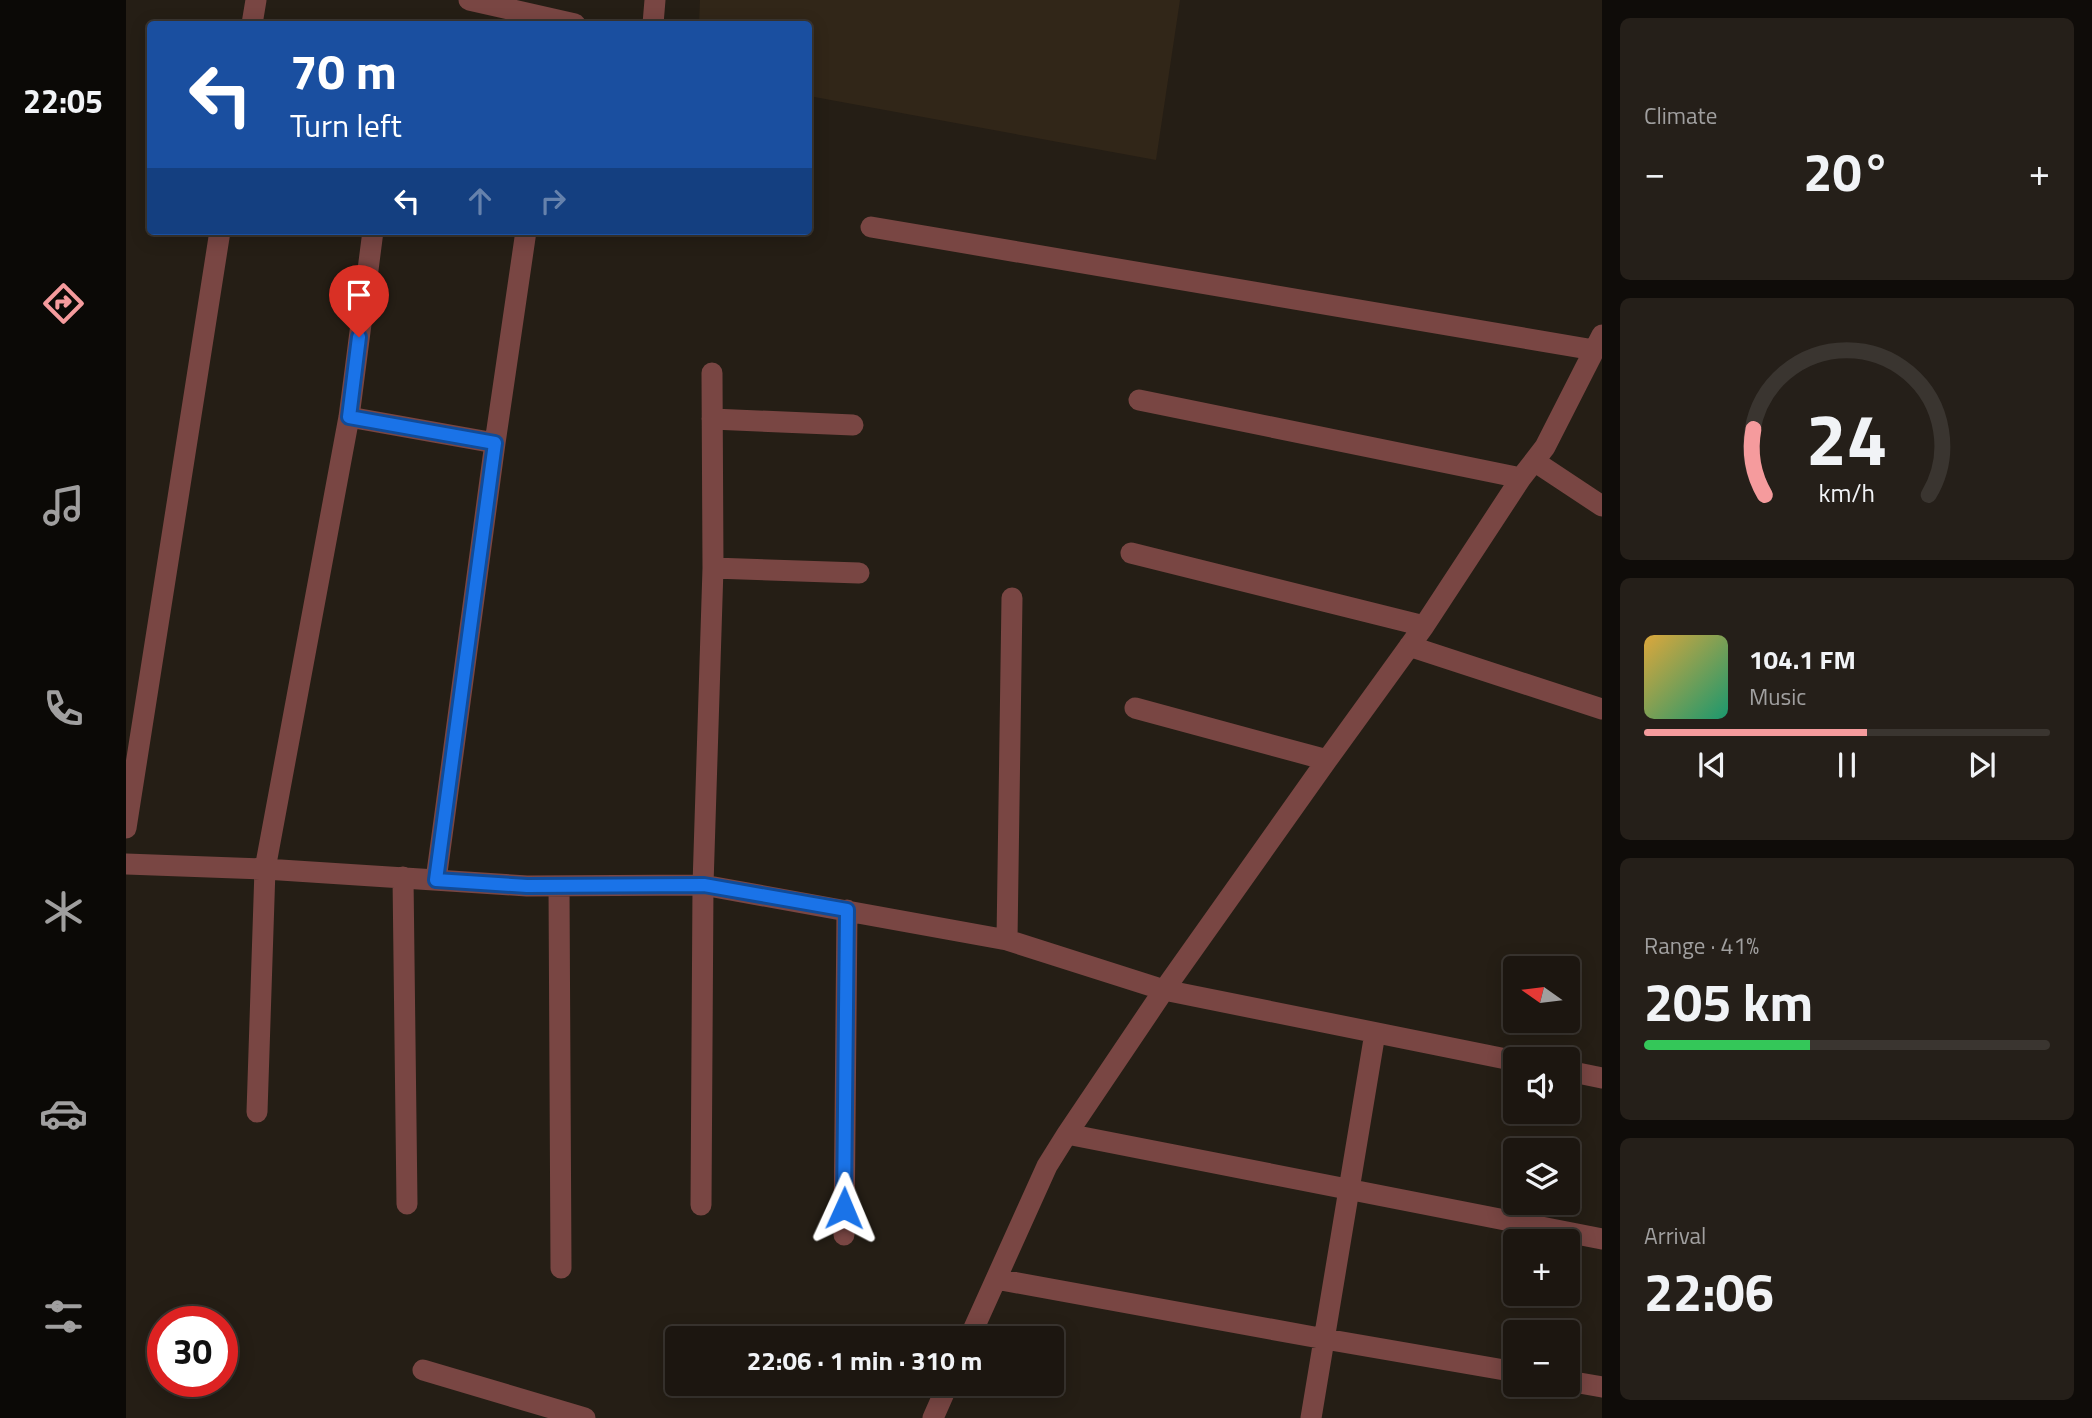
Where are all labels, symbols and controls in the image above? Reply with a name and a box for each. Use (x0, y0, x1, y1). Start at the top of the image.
text: 70 m (290, 33, 397, 108)
icon: left (175, 49, 266, 140)
text: 22:05 (23, 77, 103, 125)
text: Climate (1644, 98, 1717, 133)
text: Turn left (290, 101, 402, 149)
text: 20° (1803, 132, 1891, 211)
text: − (1644, 143, 1665, 201)
text: + (2029, 143, 2050, 201)
icon: left (388, 182, 426, 220)
icon: ahead (461, 182, 499, 220)
icon: right (534, 182, 572, 220)
pin (329, 265, 389, 337)
icon: arrive (340, 276, 378, 314)
icon: directions (39, 279, 88, 328)
text: 24 (1806, 383, 1888, 493)
text: km/h (1819, 474, 1875, 512)
icon: music (39, 481, 88, 530)
text: 104.1 FM (1749, 640, 1856, 679)
text: Music (1749, 679, 1806, 714)
icon: phone (39, 684, 88, 733)
icon: previous (1693, 746, 1731, 784)
icon: pause (1828, 746, 1866, 784)
icon: next (1963, 746, 2001, 784)
icon: climate (39, 887, 88, 936)
text: Range · 41% (1644, 928, 1759, 963)
north arrow (1503, 956, 1580, 1032)
map controls (1503, 956, 1580, 1397)
text: 205 km (1644, 962, 1813, 1041)
button: sound (1503, 1047, 1580, 1124)
icon: car (39, 1089, 88, 1138)
button: layers (1503, 1138, 1580, 1215)
position arrow (807, 1171, 881, 1245)
text: Arrival (1644, 1218, 1706, 1253)
button: + (1503, 1229, 1580, 1306)
text: 22:06 (1644, 1252, 1774, 1331)
icon: filters (39, 1292, 88, 1341)
speed limit sign: 30 (147, 1306, 238, 1397)
button: − (1503, 1320, 1580, 1397)
text: 22:06 · 1 min · 310 m (747, 1341, 982, 1380)

